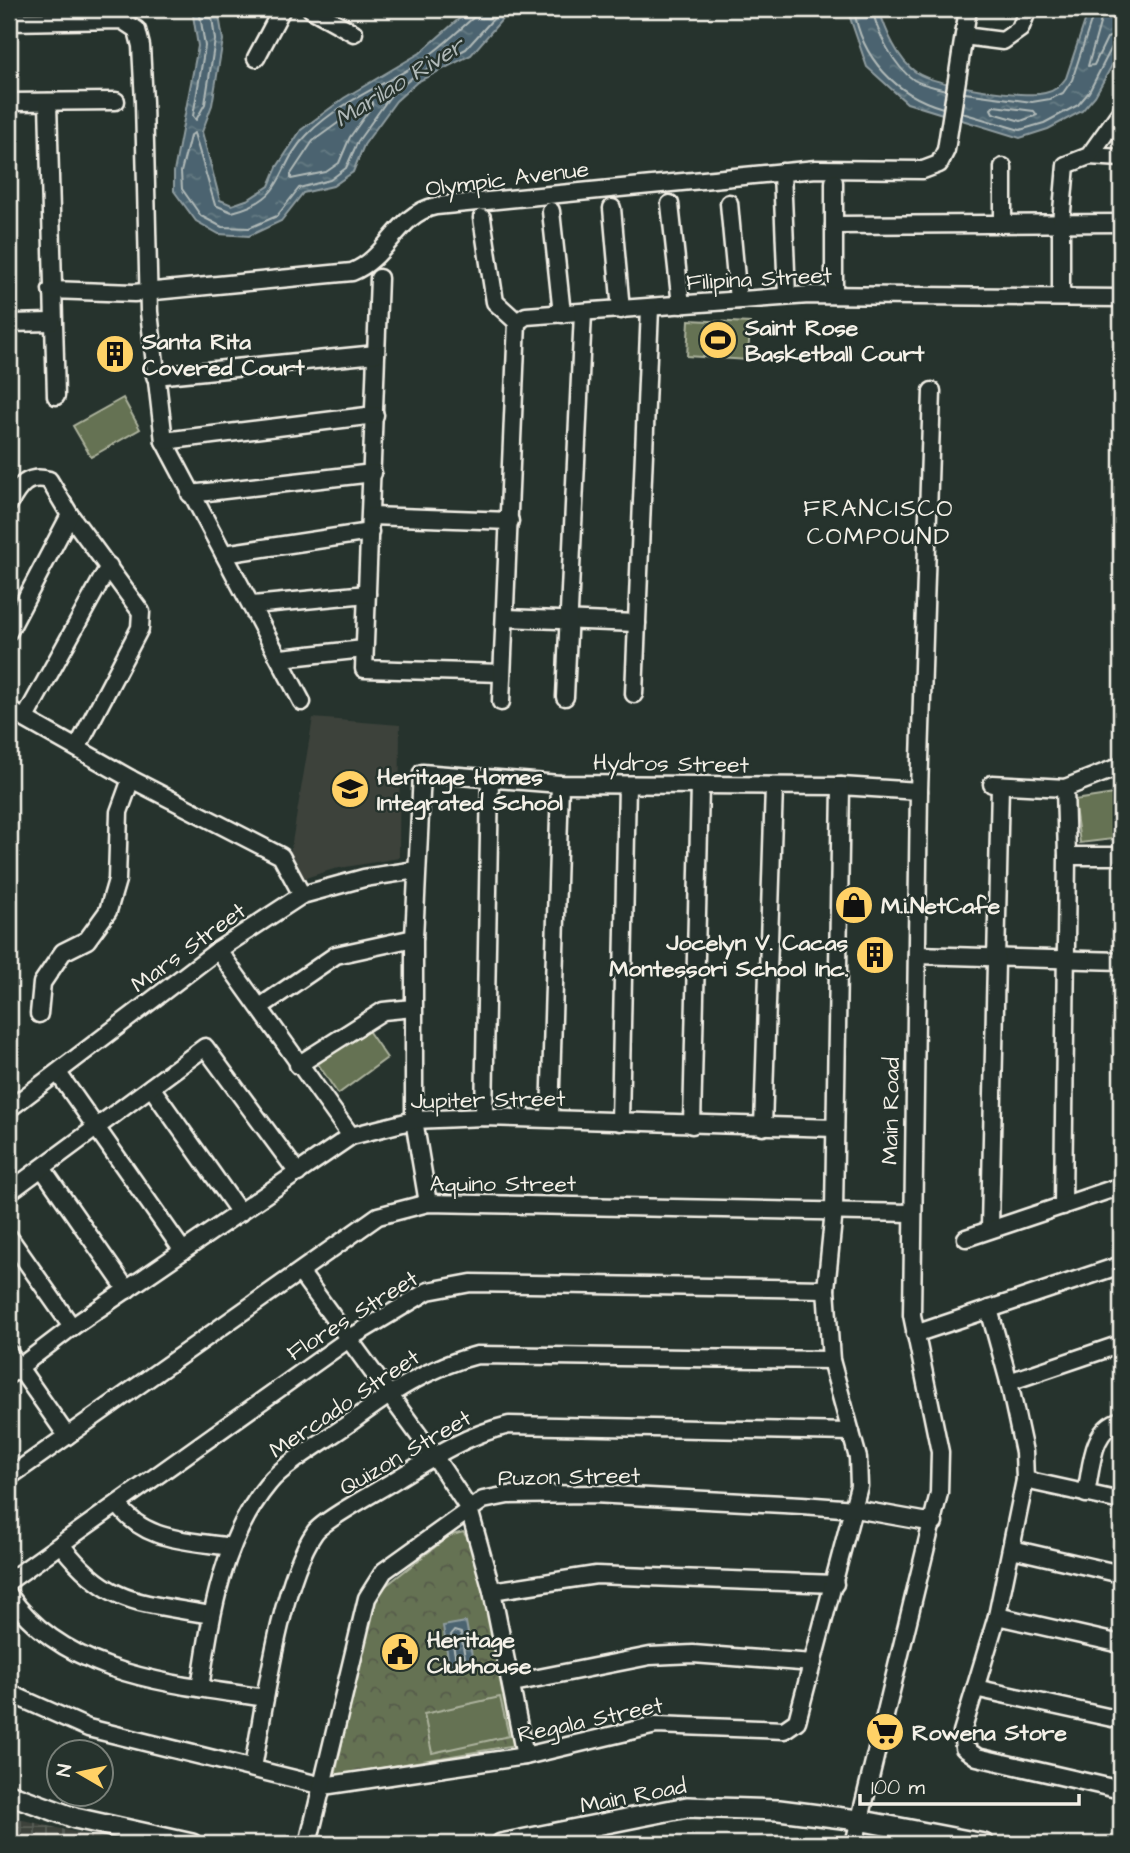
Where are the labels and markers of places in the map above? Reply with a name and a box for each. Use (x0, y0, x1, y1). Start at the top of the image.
place label: Saint Rose Basketball Court (744, 312, 925, 370)
sports icon: Saint Rose Basketball Court (697, 319, 739, 361)
place label: Santa Rita Covered Court (141, 326, 305, 384)
building icon: Santa Rita Covered Court (94, 333, 136, 375)
place label: Heritage Homes Integrated School (377, 761, 563, 820)
school or university icon: Heritage Homes Integrated School (329, 768, 371, 810)
shop icon: M.i.NetCafe (833, 884, 875, 926)
place label: M.i.NetCafe (881, 890, 1001, 922)
place label: Jocelyn V. Cacas Montessori School Inc. (609, 927, 848, 985)
building icon: Jocelyn V. Cacas Montessori School Inc. (854, 934, 896, 976)
place label: Heritage Clubhouse (427, 1624, 532, 1682)
public building icon: Heritage Clubhouse (379, 1631, 421, 1673)
supermarket icon: Rowena Store (864, 1711, 906, 1753)
place label: Rowena Store (912, 1717, 1067, 1749)

